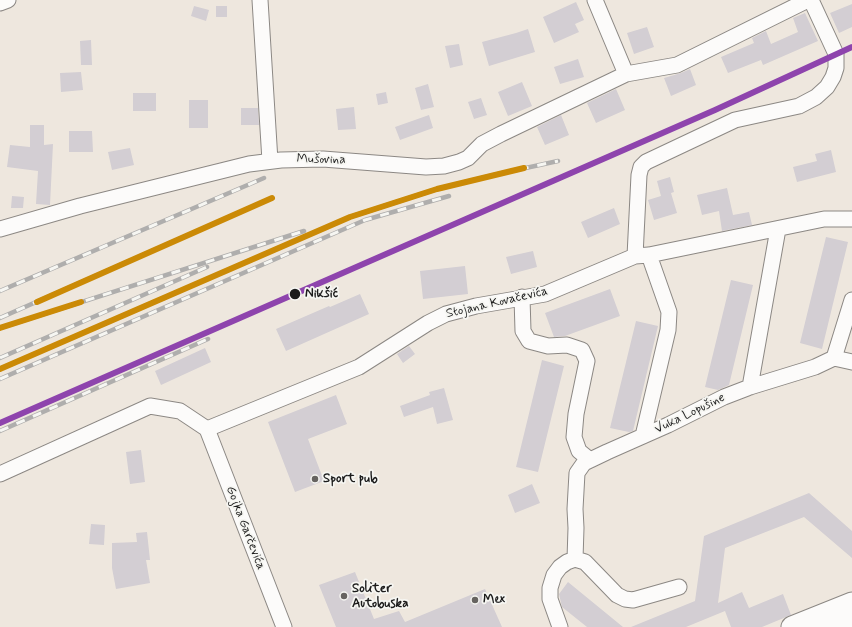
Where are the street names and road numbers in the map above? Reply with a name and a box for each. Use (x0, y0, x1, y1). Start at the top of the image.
street label: Mušovina (296, 152, 346, 168)
street label: Stojana Kovačevića (445, 284, 549, 322)
street label: Vuka Lopušine (652, 390, 728, 438)
street label: Gojka Garčevića (222, 484, 268, 572)

